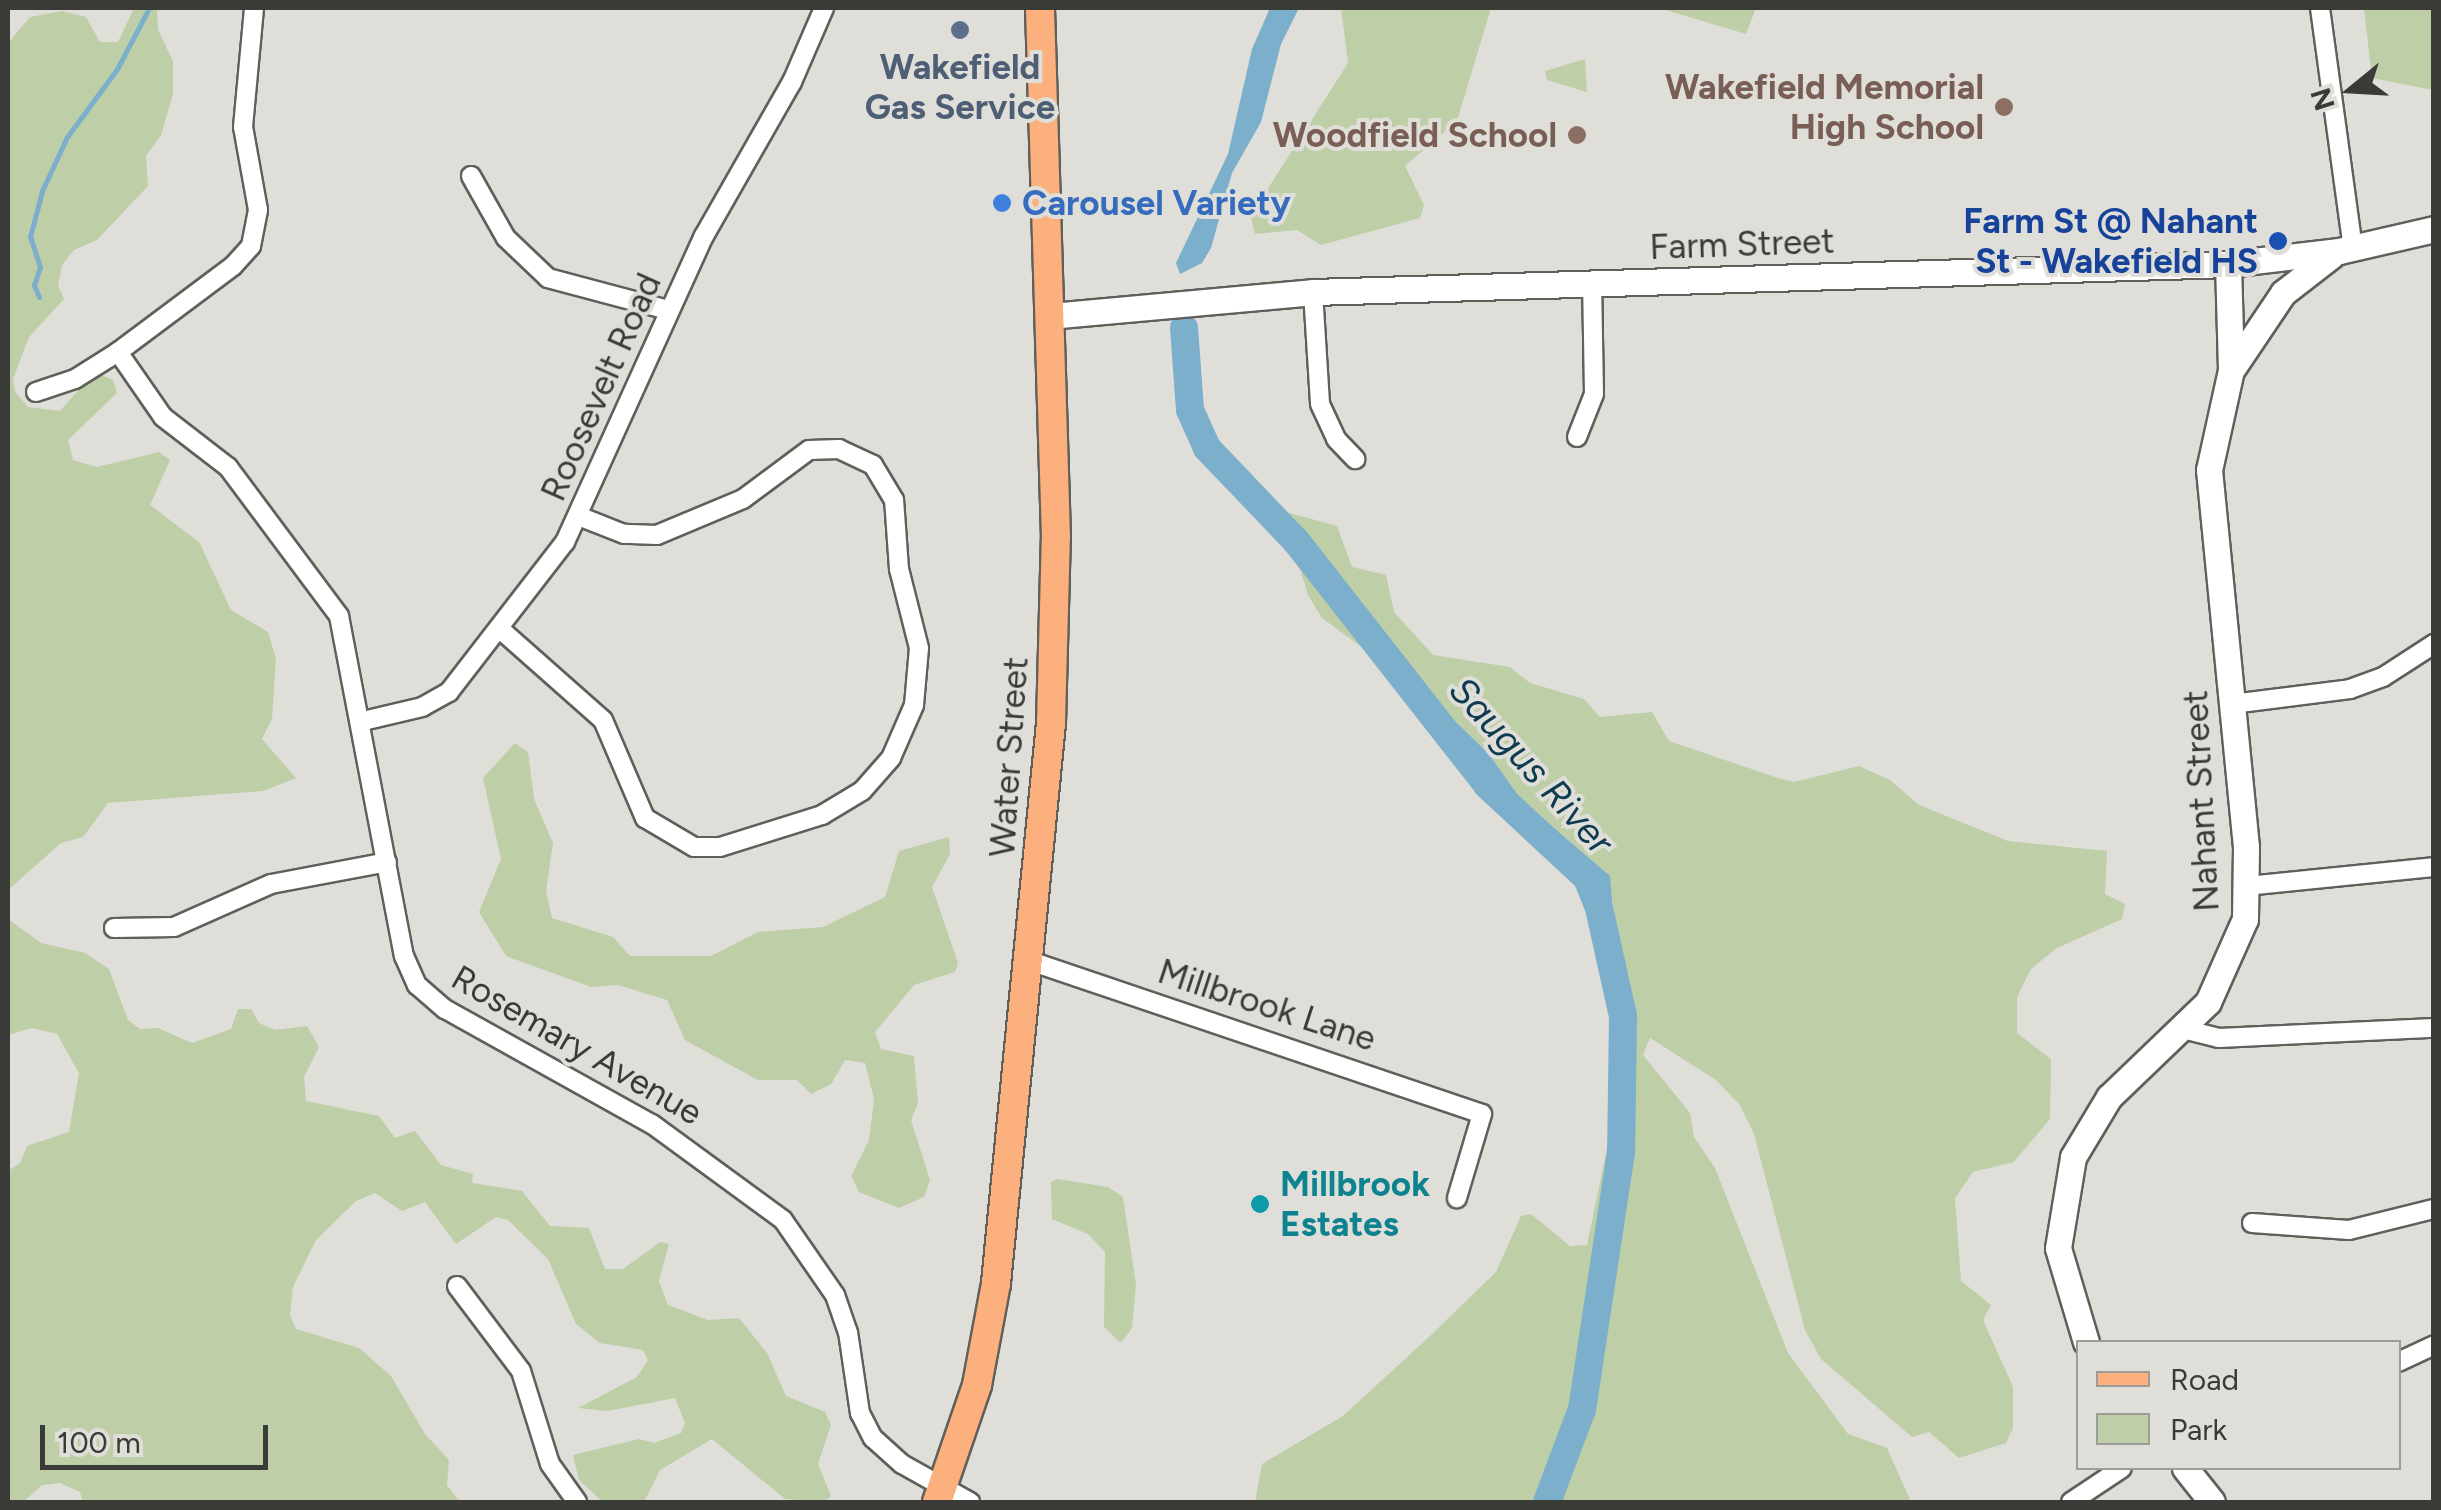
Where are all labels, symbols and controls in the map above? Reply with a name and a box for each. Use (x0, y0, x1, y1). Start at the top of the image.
marker: Wakefield Gas Service (949, 19, 971, 41)
north arrow (2301, 40, 2401, 140)
place label: Wakefield Gas Service (865, 46, 1055, 128)
place label: Wakefield Memorial High School (1665, 66, 1984, 148)
text: N (2303, 84, 2342, 115)
marker: Wakefield Memorial High School (1993, 96, 2015, 118)
place label: Woodfield School (1273, 114, 1557, 156)
marker: Woodfield School (1566, 124, 1588, 146)
place label: Carousel Variety (1022, 182, 1291, 224)
marker: Carousel Variety (991, 192, 1013, 214)
place label: Farm St @ Nahant St - Wakefield HS (1963, 200, 2258, 282)
street label: Farm Street (1649, 220, 1835, 268)
marker: Farm St @ Nahant St - Wakefield HS (2267, 230, 2289, 252)
street label: Roosevelt Road (532, 267, 670, 507)
street label: Water Street (981, 655, 1037, 859)
water label: Saugus River (1439, 668, 1623, 864)
street label: Nahant Street (2174, 689, 2228, 913)
street label: Millbrook Lane (1153, 950, 1381, 1060)
street label: Rosemary Avenue (444, 956, 710, 1134)
place label: Millbrook Estates (1280, 1163, 1430, 1245)
marker: Millbrook Estates (1249, 1193, 1271, 1215)
legend (2076, 1340, 2401, 1470)
text: Road (2170, 1361, 2239, 1398)
scale bar (45, 1405, 272, 1467)
text: Park (2170, 1411, 2227, 1448)
text: 100 m (57, 1424, 141, 1461)

